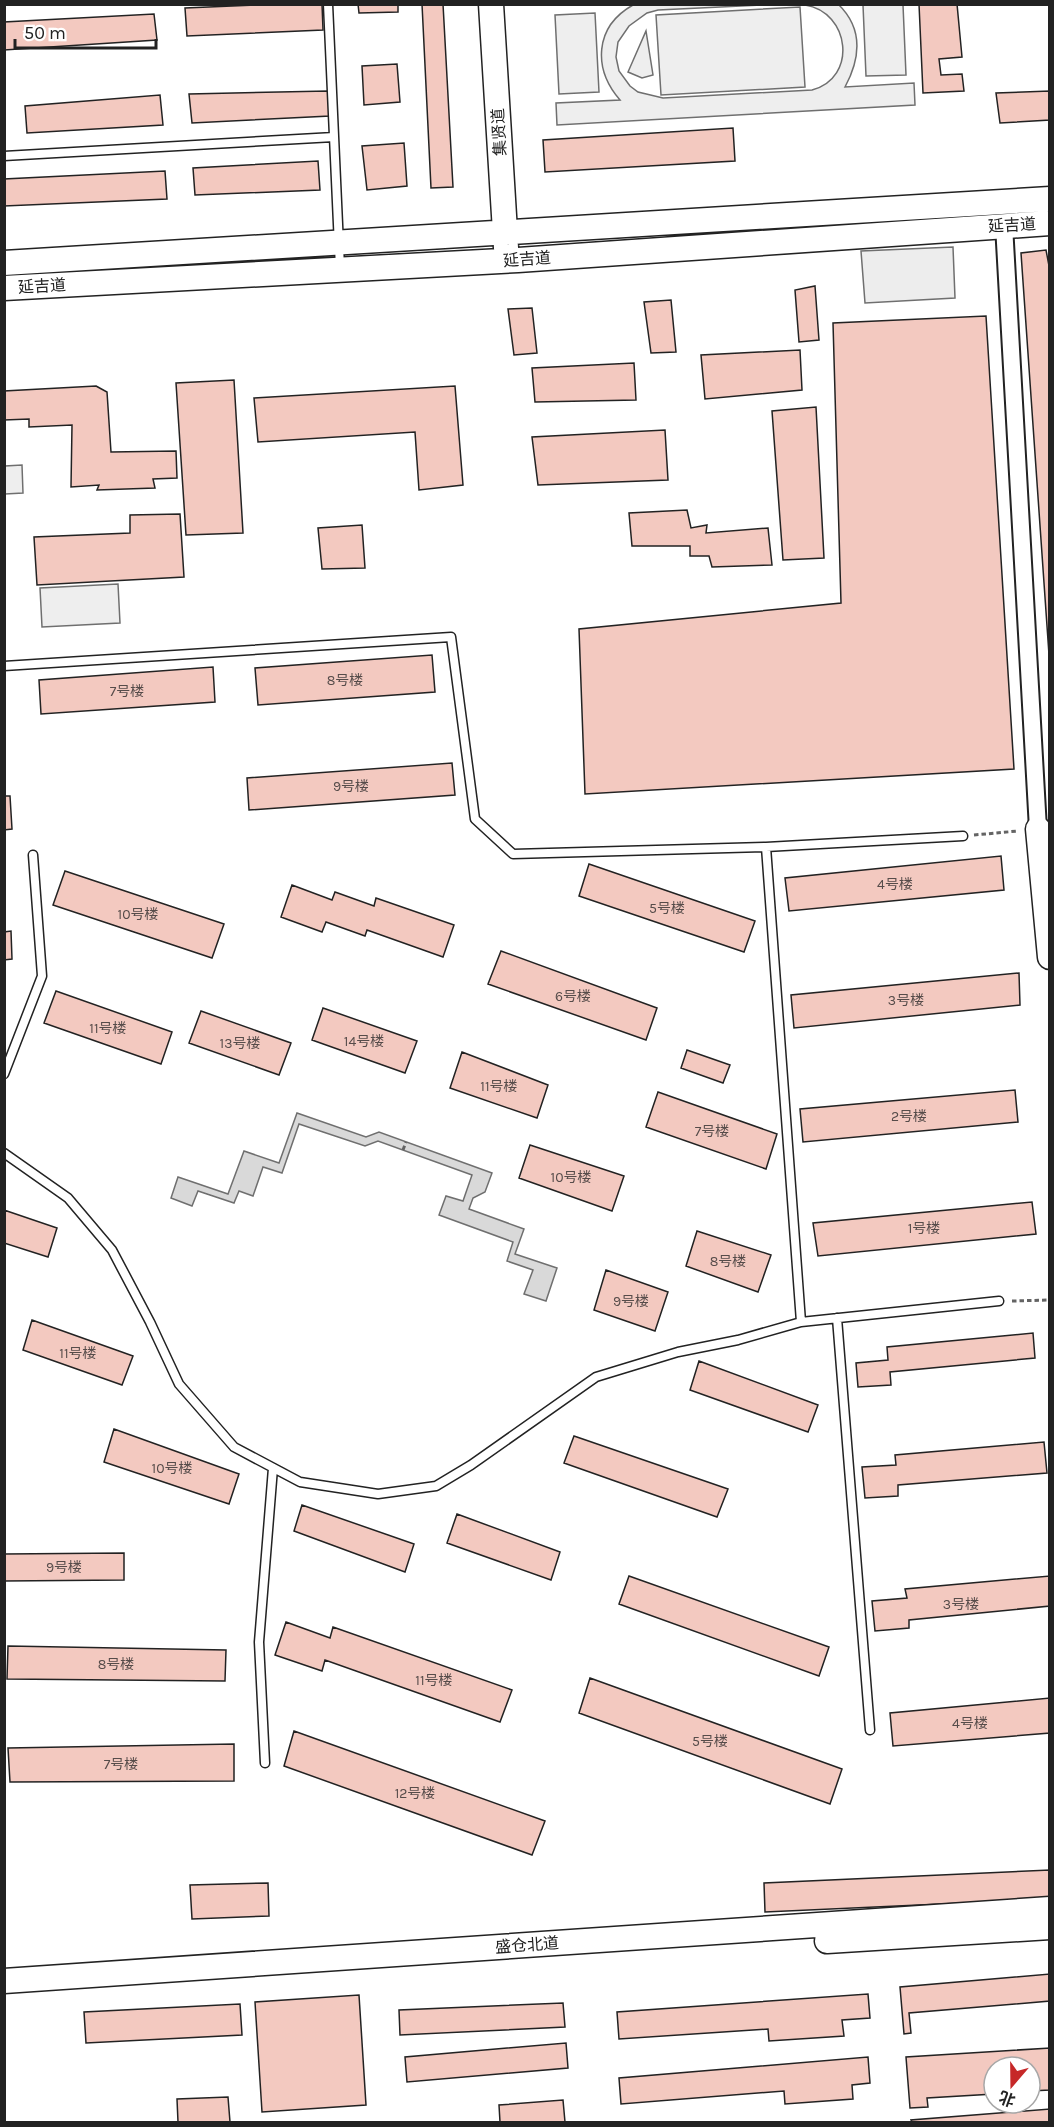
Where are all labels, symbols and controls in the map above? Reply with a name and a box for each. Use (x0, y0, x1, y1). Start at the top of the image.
scale bar (15, 12, 156, 50)
text: 50 m (24, 22, 66, 44)
street label: 集贤道 (488, 108, 510, 156)
street label: 延吉道 (988, 214, 1036, 236)
street label: 延吉道 (502, 248, 552, 270)
street label: 延吉道 (18, 275, 66, 297)
house number: 8号楼 (327, 672, 363, 689)
house number: 7号楼 (110, 683, 144, 700)
house number: 9号楼 (333, 778, 369, 795)
house number: 4号楼 (877, 876, 913, 893)
house number: 5号楼 (649, 900, 685, 917)
house number: 10号楼 (118, 906, 158, 923)
house number: 6号楼 (555, 988, 591, 1005)
house number: 3号楼 (888, 992, 924, 1009)
house number: 11号楼 (89, 1020, 127, 1037)
house number: 14号楼 (344, 1033, 384, 1050)
house number: 13号楼 (220, 1035, 260, 1052)
house number: 11号楼 (480, 1078, 518, 1095)
house number: 2号楼 (891, 1108, 927, 1125)
house number: 7号楼 (695, 1123, 729, 1140)
house number: 10号楼 (551, 1169, 591, 1186)
house number: 1号楼 (908, 1220, 940, 1237)
house number: 8号楼 (710, 1253, 746, 1270)
house number: 9号楼 (613, 1293, 649, 1310)
house number: 11号楼 (59, 1345, 97, 1362)
house number: 10号楼 (152, 1460, 192, 1477)
house number: 9号楼 (46, 1559, 82, 1576)
house number: 3号楼 (943, 1596, 979, 1613)
house number: 8号楼 (98, 1656, 134, 1673)
house number: 11号楼 (415, 1672, 453, 1689)
house number: 4号楼 (952, 1715, 988, 1732)
house number: 5号楼 (692, 1733, 728, 1750)
house number: 7号楼 (104, 1756, 138, 1773)
house number: 12号楼 (395, 1785, 435, 1802)
street label: 盛仓北道 (494, 1933, 560, 1957)
north arrow (982, 2055, 1042, 2115)
text: 北 (996, 2087, 1018, 2110)

